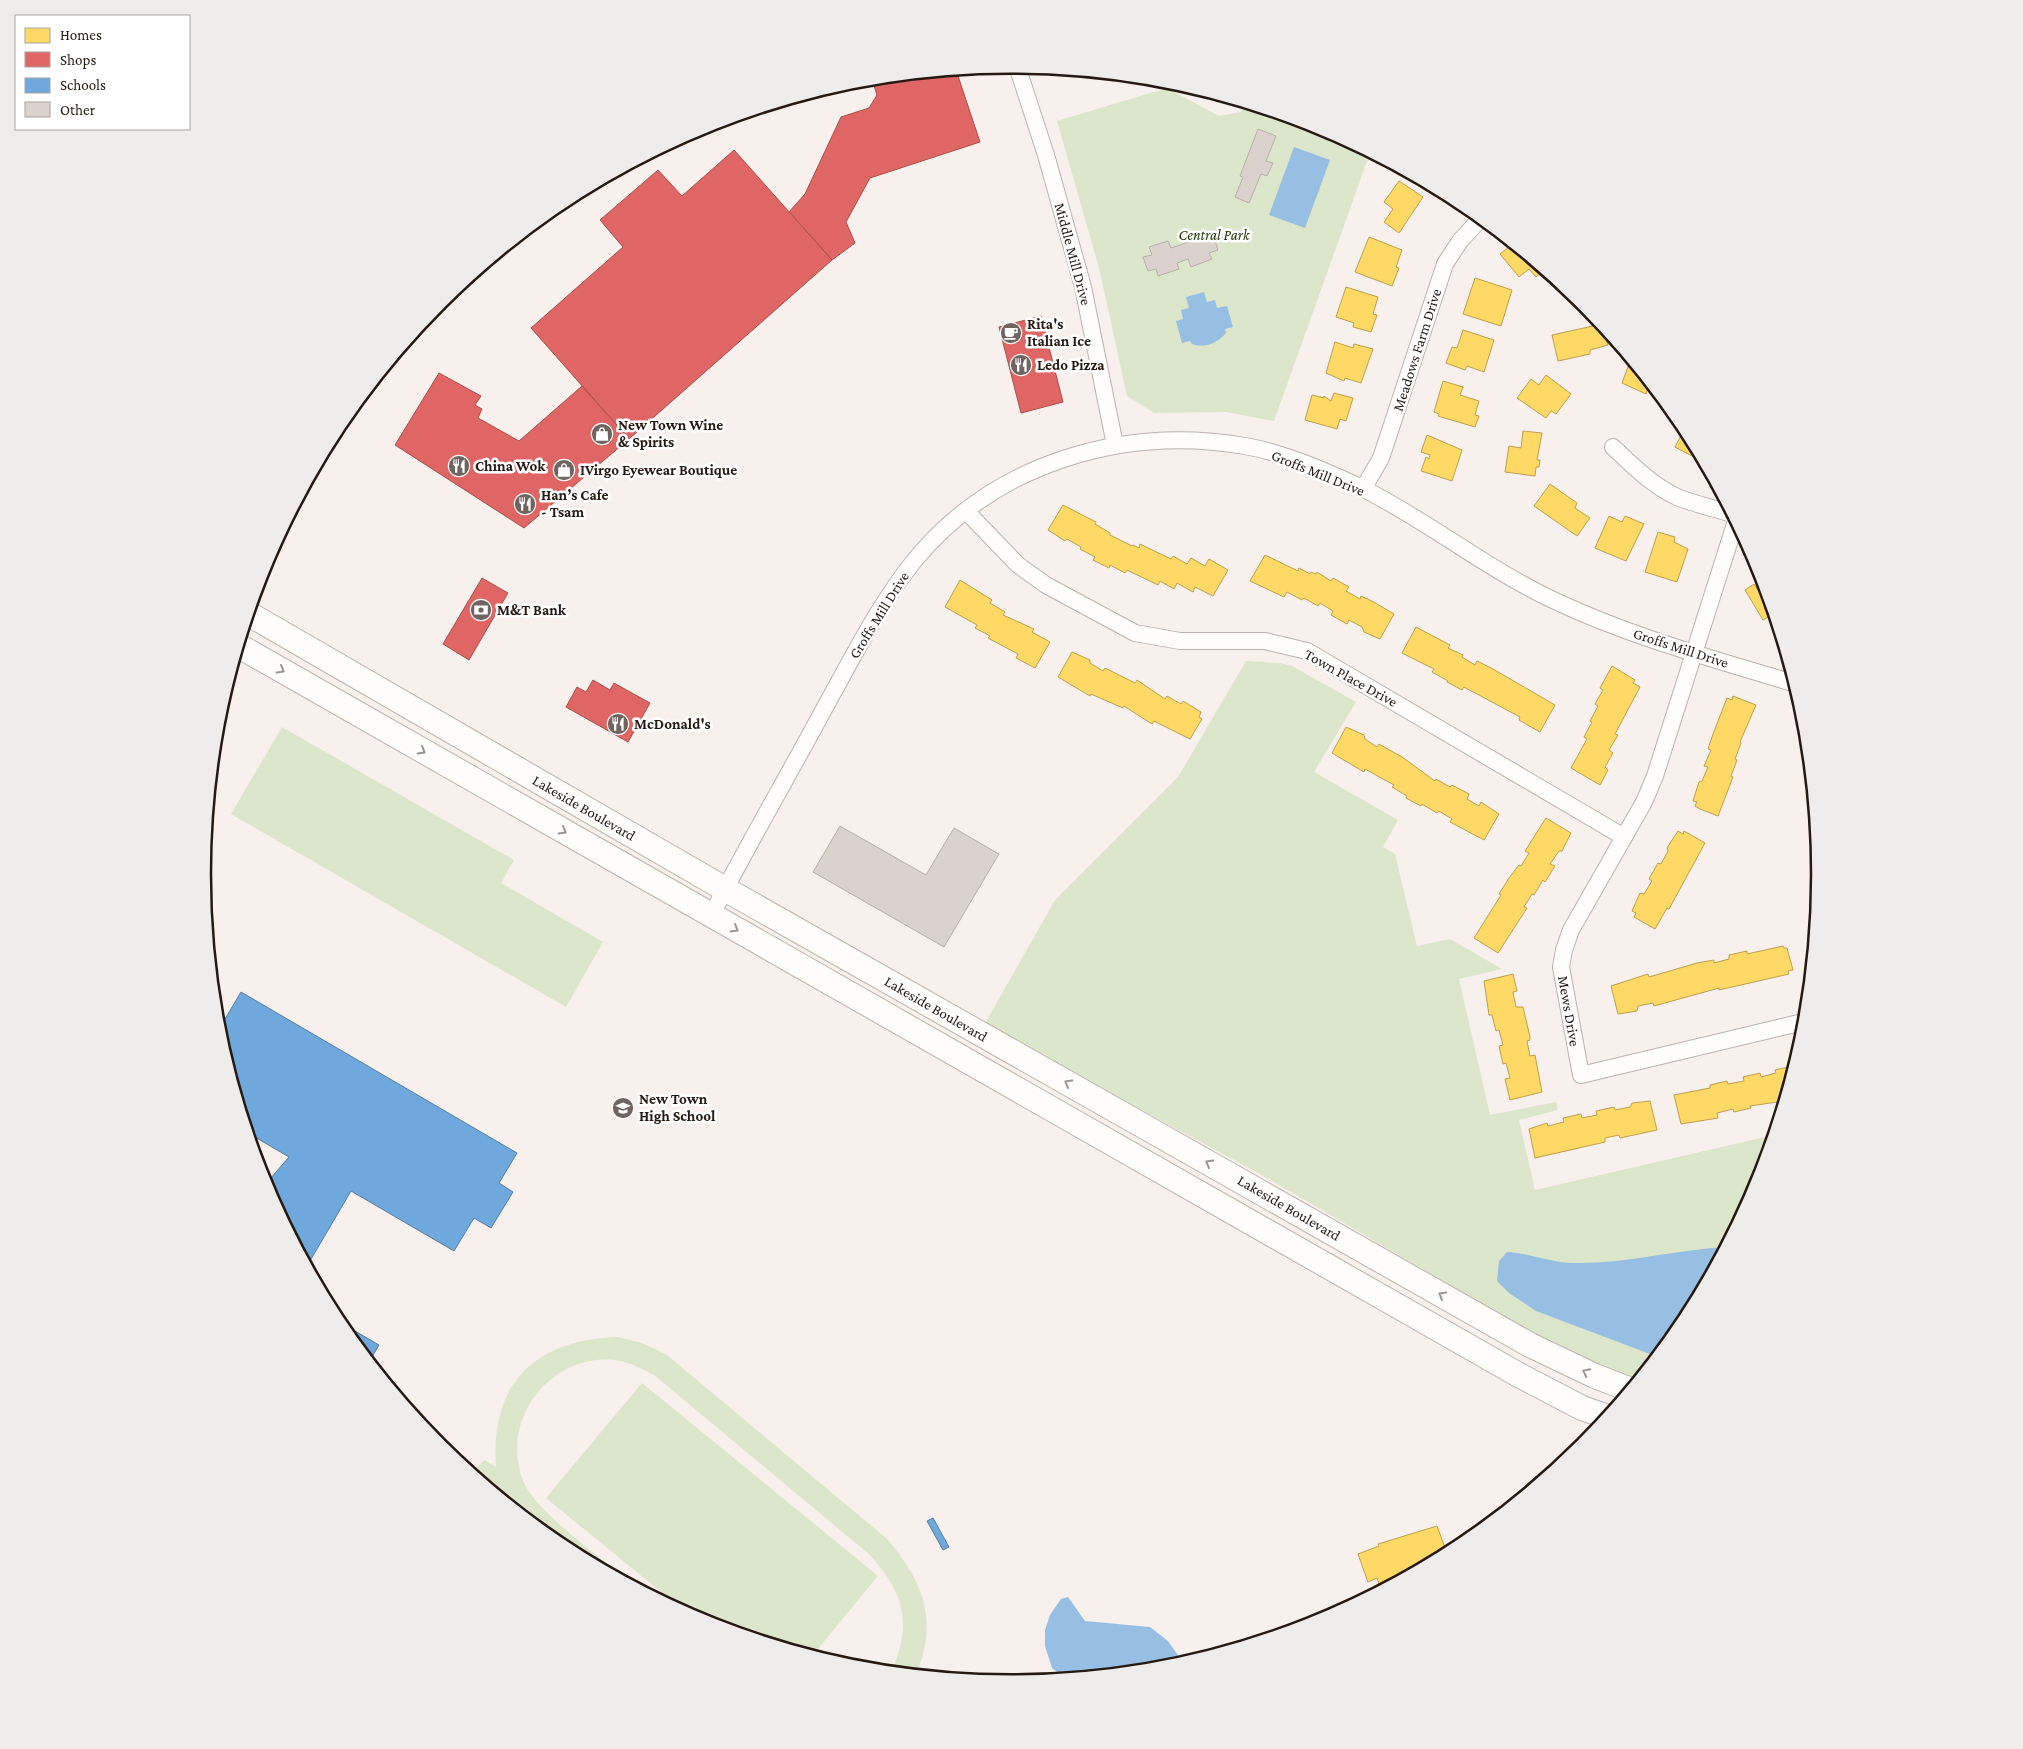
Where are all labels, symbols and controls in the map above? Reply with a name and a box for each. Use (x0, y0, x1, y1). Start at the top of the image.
legend (15, 15, 190, 130)
text: Homes (60, 27, 102, 43)
text: Shops (60, 52, 96, 69)
text: Schools (60, 77, 106, 93)
text: Other (60, 102, 96, 118)
street label: Middle Mill Drive (1052, 201, 1094, 307)
park label: Central Park (1179, 227, 1251, 243)
street label: Meadows Farm Drive (1390, 286, 1444, 413)
place label: Rita's Italian Ice (1027, 316, 1091, 349)
cafe icon: Rita's Italian Ice (999, 321, 1023, 345)
restaurant icon: Ledo Pizza (1009, 353, 1033, 377)
place label: Ledo Pizza (1037, 357, 1105, 373)
place label: New Town Wine & Spirits (618, 417, 723, 450)
shop icon: New Town Wine & Spirits (590, 422, 614, 446)
street label: Groffs Mill Drive (1269, 447, 1367, 499)
restaurant icon: China Wok (447, 454, 471, 478)
place label: China Wok (475, 458, 546, 474)
shop icon: IVirgo Eyewear Boutique (552, 458, 576, 482)
place label: IVirgo Eyewear Boutique (580, 462, 737, 478)
place label: Han’s Cafe - Tsam (541, 487, 608, 520)
restaurant icon: Han’s Cafe - Tsam (513, 492, 537, 516)
street label: Groffs Mill Drive (846, 568, 912, 661)
bank icon: M&T Bank (469, 598, 493, 622)
place label: M&T Bank (497, 602, 567, 618)
street label: Groffs Mill Drive (1631, 625, 1731, 671)
street label: Town Place Drive (1302, 646, 1400, 710)
one-way arrow (276, 664, 285, 674)
restaurant icon: McDonald's (606, 712, 630, 736)
place label: McDonald's (634, 716, 711, 732)
one-way arrow (417, 745, 426, 755)
street label: Lakeside Boulevard (530, 772, 638, 844)
one-way arrow (558, 825, 567, 835)
one-way arrow (730, 923, 739, 933)
street label: Lakeside Boulevard (882, 973, 990, 1045)
street label: Mews Drive (1555, 975, 1583, 1048)
one-way arrow (1064, 1080, 1073, 1090)
place label: New Town High School (639, 1091, 716, 1124)
school or university icon: New Town High School (611, 1096, 635, 1120)
one-way arrow (1206, 1160, 1215, 1170)
street label: Lakeside Boulevard (1235, 1172, 1343, 1244)
one-way arrow (1439, 1292, 1448, 1302)
one-way arrow (1582, 1368, 1591, 1378)

